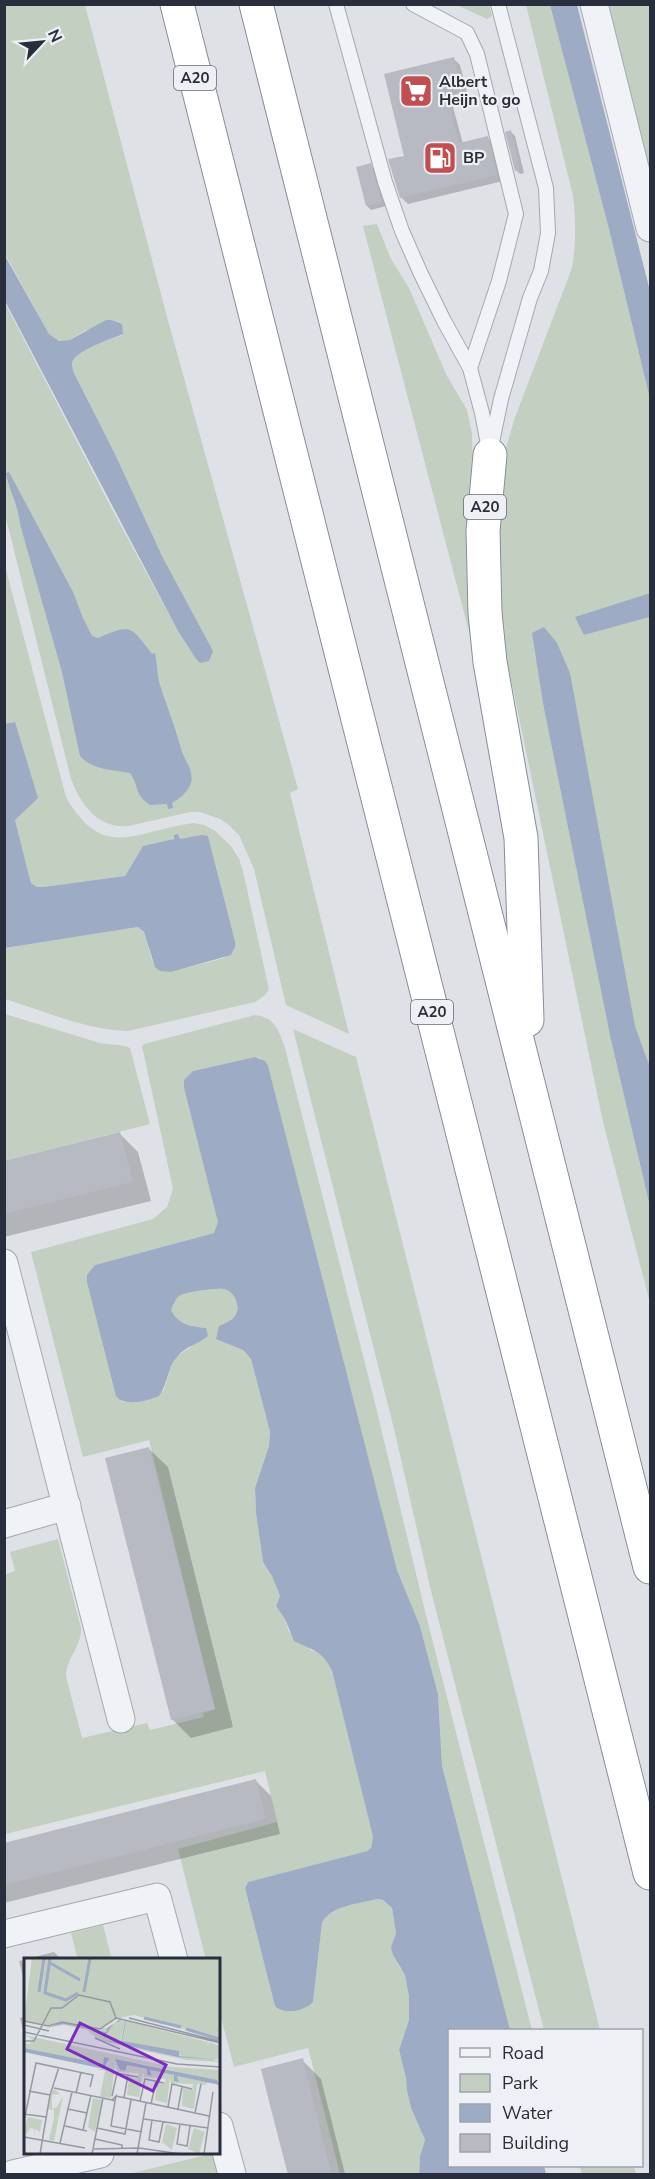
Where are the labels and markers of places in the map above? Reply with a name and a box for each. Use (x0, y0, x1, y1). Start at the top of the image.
place label: Albert Heijn to go (439, 71, 520, 111)
supermarket icon: Albert Heijn to go (398, 73, 434, 109)
fuel station icon: BP (422, 140, 458, 176)
place label: BP (463, 147, 484, 169)

